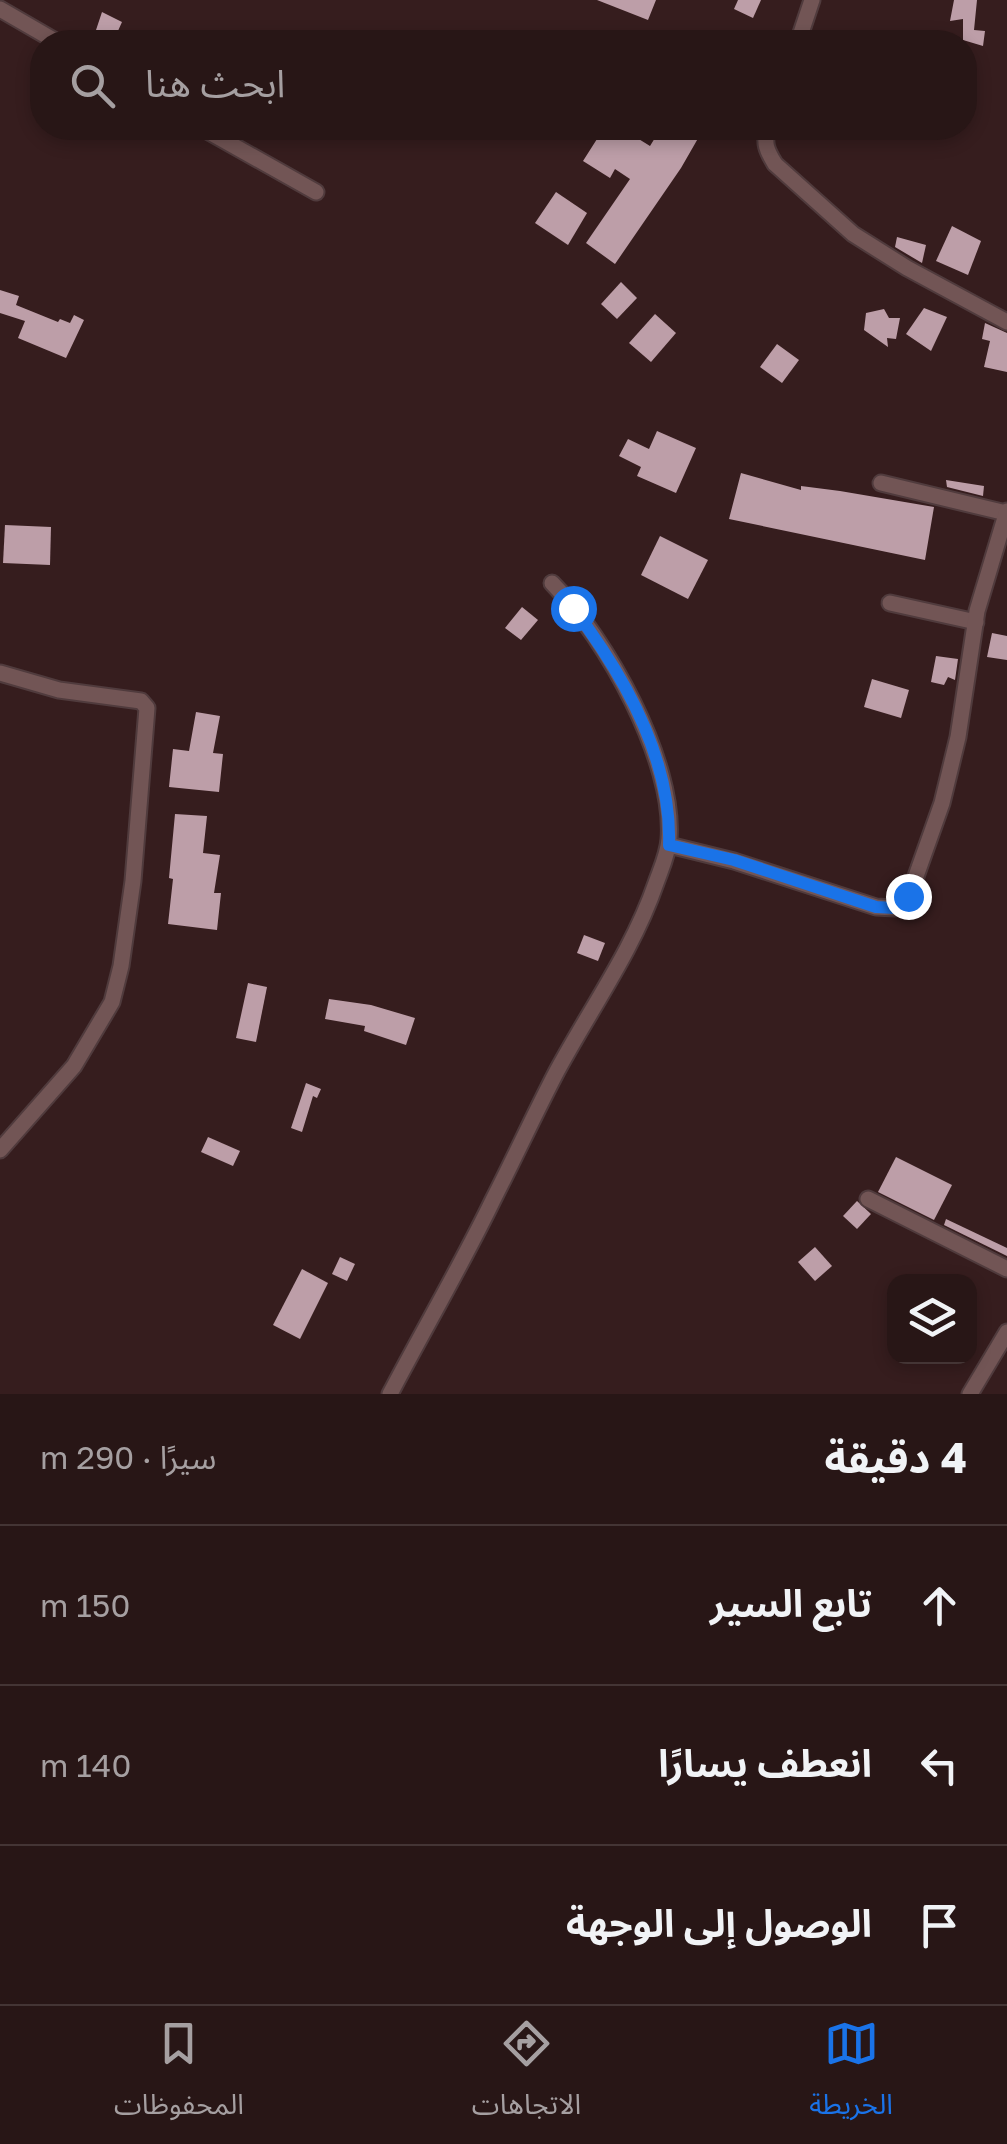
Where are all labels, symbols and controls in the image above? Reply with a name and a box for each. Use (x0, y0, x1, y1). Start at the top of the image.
search box (30, 30, 977, 140)
icon: search (65, 58, 120, 113)
text: ابحث هنا (145, 60, 285, 105)
route start (551, 586, 597, 632)
route end (886, 874, 932, 920)
map controls (887, 1274, 977, 1364)
button: layers (887, 1274, 977, 1364)
text: 4 دقيقة (825, 1432, 967, 1482)
text: سيرًا · 290 m (40, 1438, 216, 1476)
icon: ahead (912, 1578, 967, 1633)
text: تابع السير (710, 1580, 872, 1625)
text: 150 m (40, 1586, 130, 1624)
icon: left (912, 1738, 967, 1793)
text: انعطف يسارًا (658, 1740, 872, 1785)
text: 140 m (40, 1746, 131, 1784)
icon: arrive (912, 1898, 967, 1953)
text: الوصول إلى الوجهة (566, 1900, 872, 1945)
tab: المحفوظات (114, 2016, 244, 2135)
tab: الاتجاهات (472, 2016, 581, 2135)
tab: الخريطة (809, 2016, 893, 2135)

